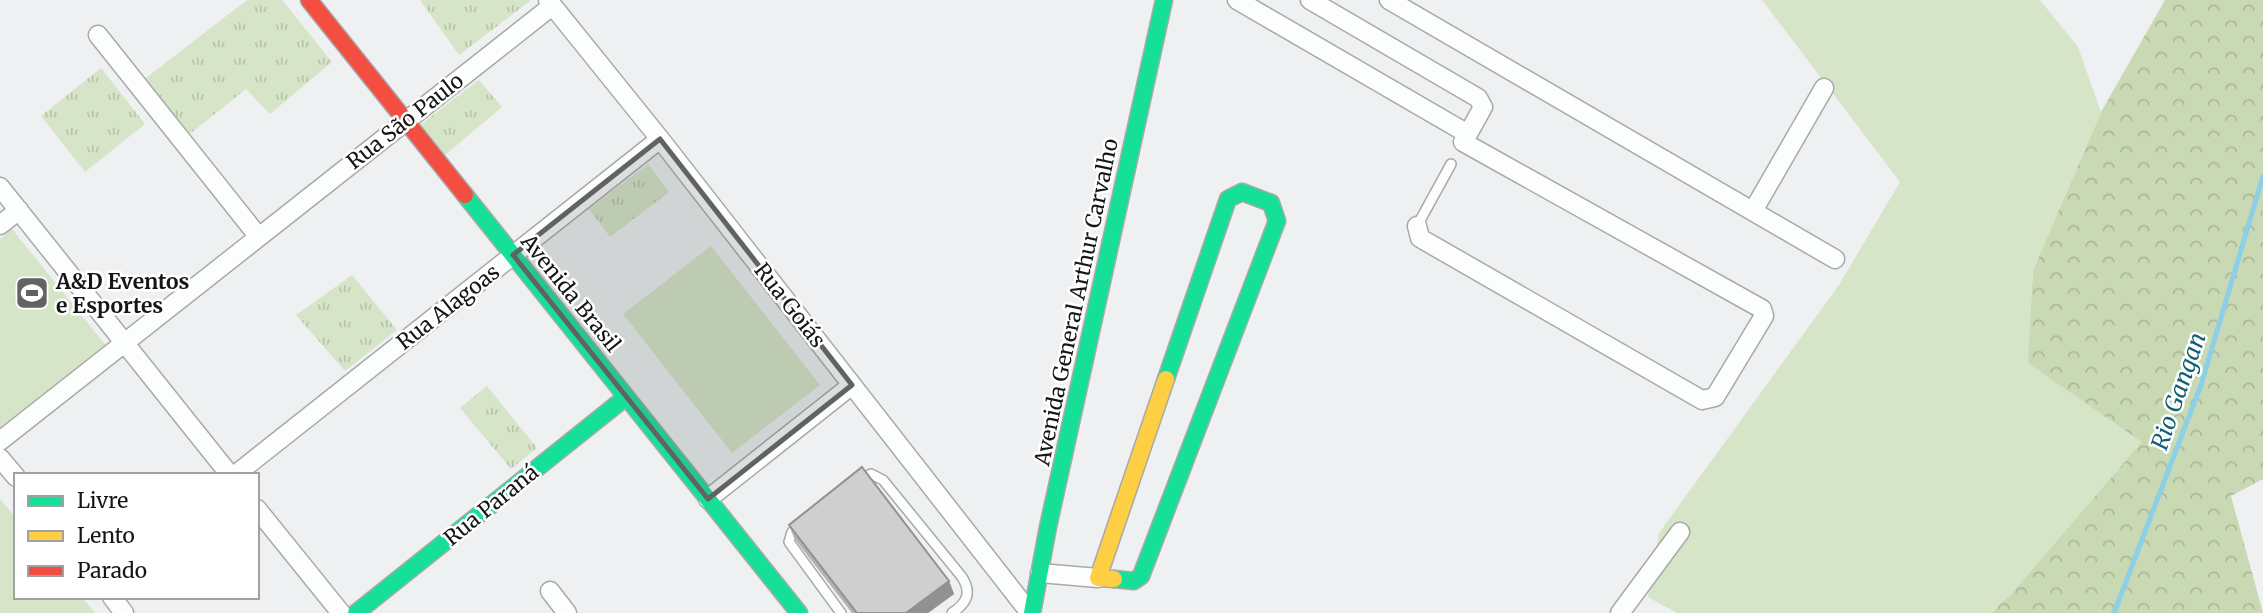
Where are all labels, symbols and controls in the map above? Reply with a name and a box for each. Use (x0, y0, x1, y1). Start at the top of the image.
street label: Rua São Paulo (341, 67, 469, 175)
street label: Avenida General Arthur Carvalho (1028, 136, 1124, 469)
street label: Avenida Brasil (515, 228, 627, 358)
street label: Rua Goiás (749, 257, 831, 353)
street label: Rua Alagoas (391, 258, 505, 356)
place label: A&D Eventos e Esportes (55, 268, 190, 319)
sports icon: A&D Eventos e Esportes (13, 274, 51, 312)
water label: Rio Gangan (2144, 329, 2212, 453)
street label: Rua Paraná (438, 459, 544, 551)
legend (14, 473, 259, 599)
text: Livre (77, 487, 128, 514)
text: Lento (77, 522, 135, 549)
text: Parado (77, 557, 147, 584)

